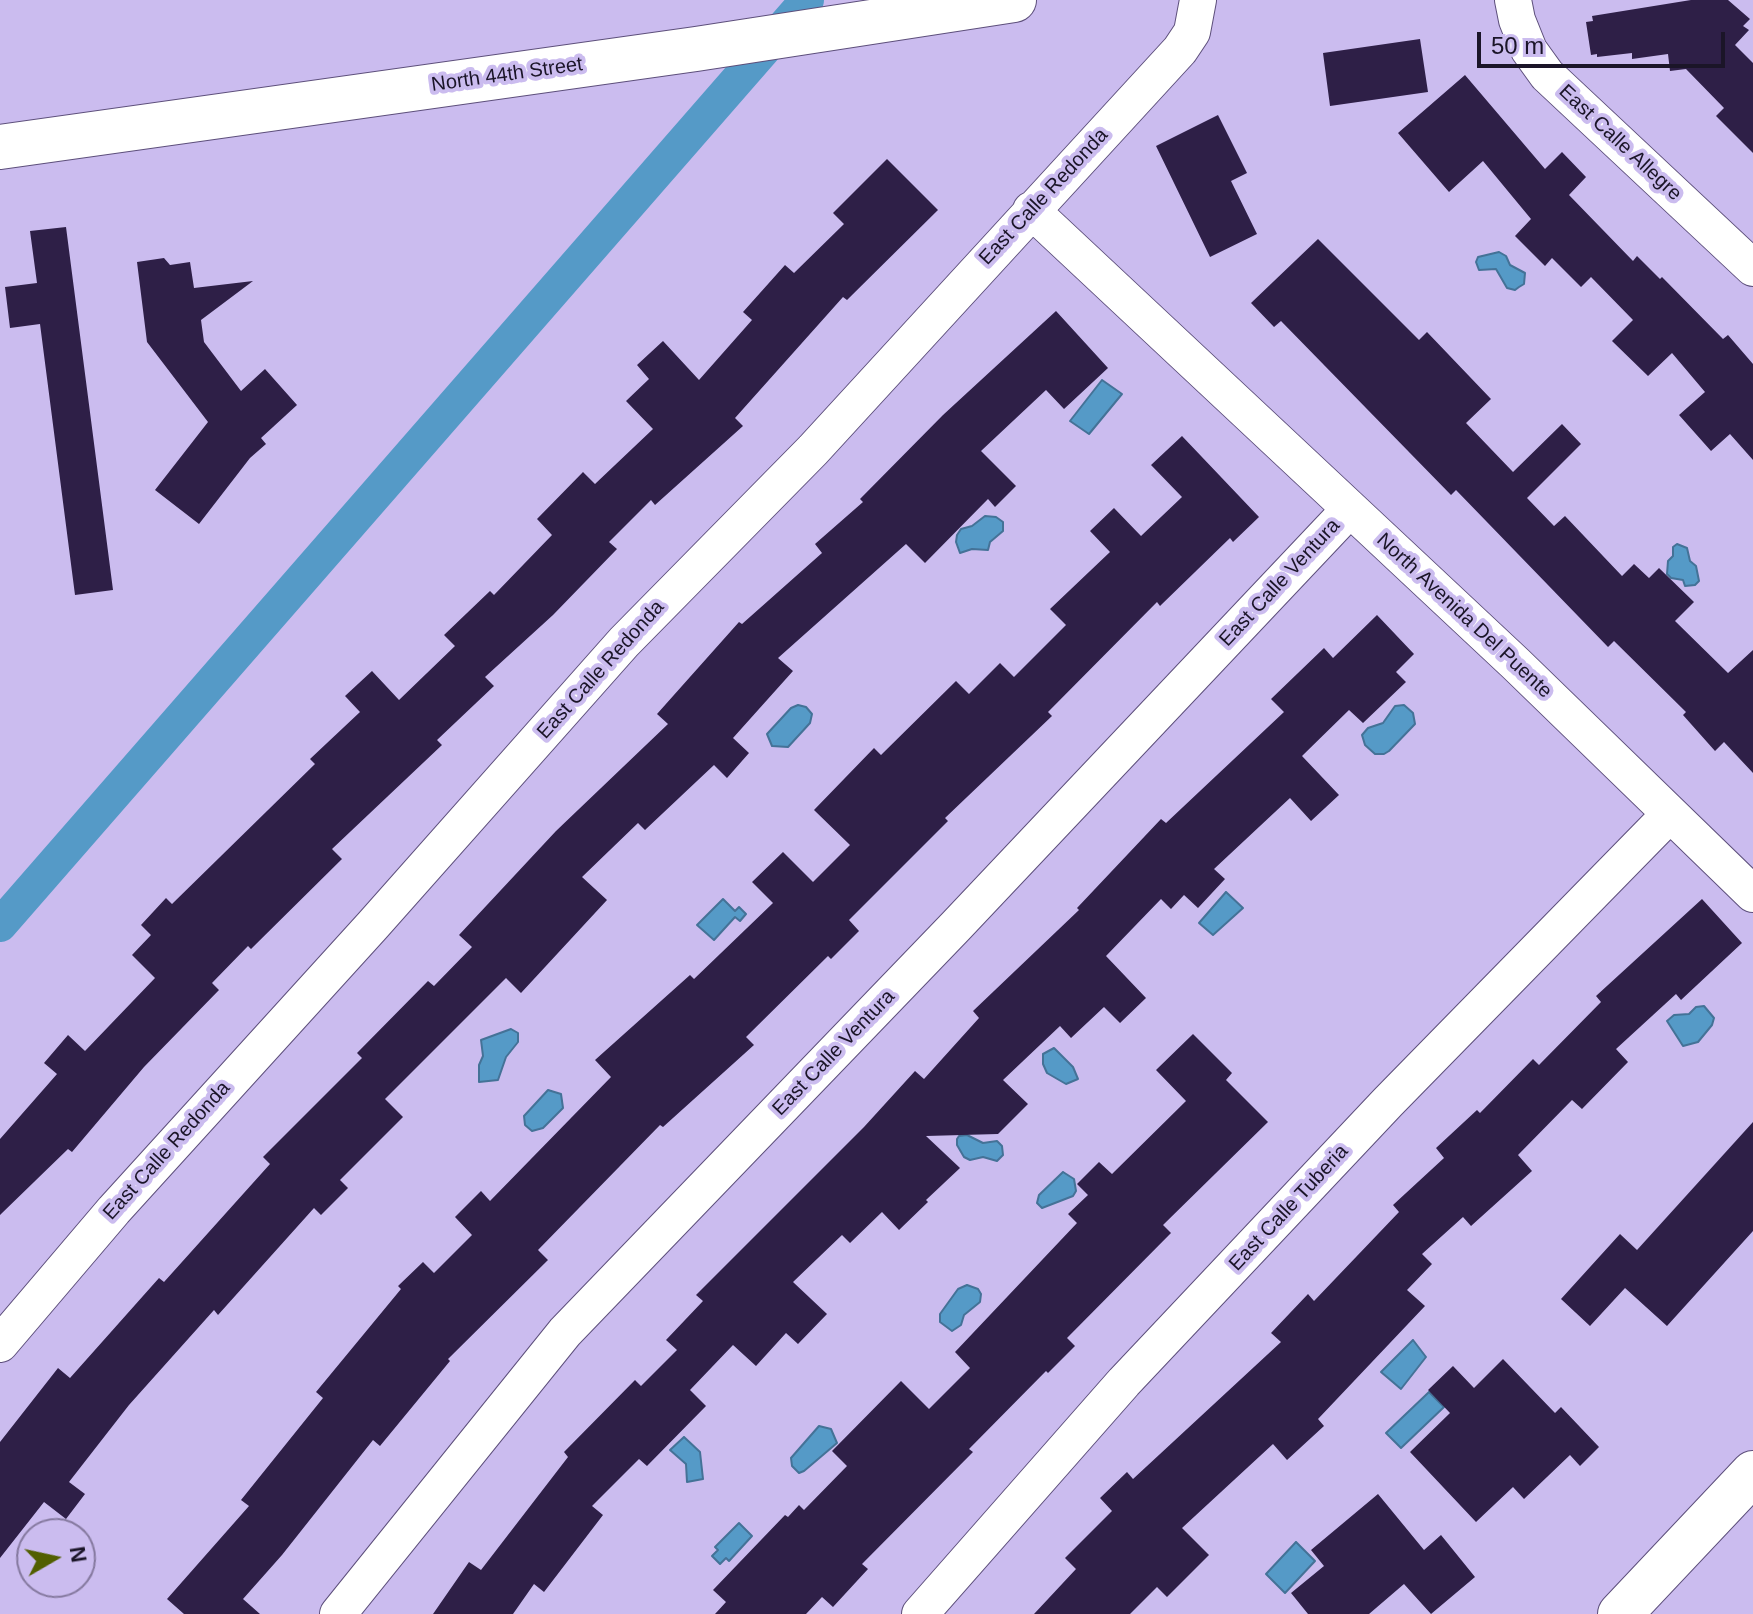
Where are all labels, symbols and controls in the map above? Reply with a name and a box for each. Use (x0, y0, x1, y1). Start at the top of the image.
scale bar (1481, 16, 1729, 66)
text: 50 m (1491, 32, 1544, 59)
street label: North 44th Street (430, 53, 584, 97)
street label: East Calle Allegre (1554, 80, 1686, 206)
street label: East Calle Redonda (975, 124, 1113, 270)
street label: East Calle Ventura (1215, 514, 1345, 652)
street label: North Avenida Del Puente (1371, 528, 1557, 704)
street label: East Calle Redonda (533, 596, 669, 744)
street label: East Calle Ventura (768, 985, 900, 1121)
street label: East Calle Redonda (99, 1077, 235, 1225)
street label: East Calle Tuberia (1224, 1140, 1354, 1276)
north arrow (16, 1518, 96, 1598)
text: N (65, 1545, 92, 1564)

